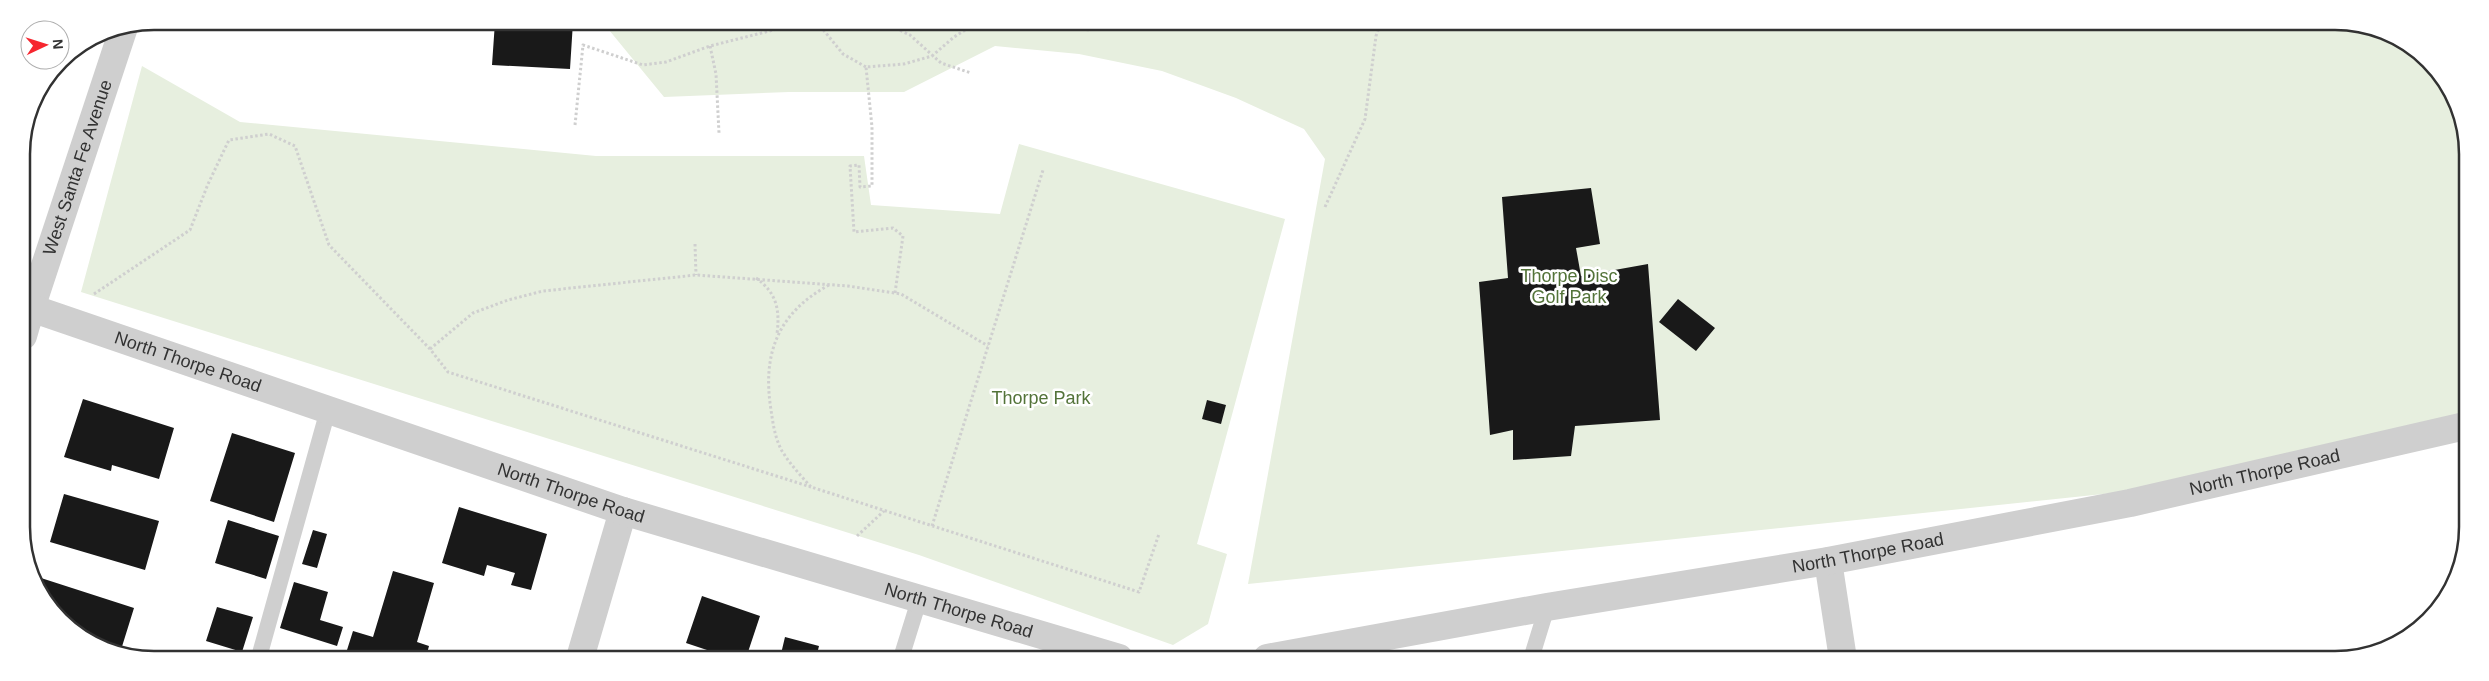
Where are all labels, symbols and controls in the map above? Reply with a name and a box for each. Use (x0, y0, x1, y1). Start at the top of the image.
north arrow (20, 20, 70, 70)
text: N (50, 38, 66, 50)
street label: West Santa Fe Avenue (39, 77, 116, 258)
park label: Thorpe Disc Golf Park (1520, 266, 1618, 307)
street label: North Thorpe Road (112, 327, 264, 396)
park label: Thorpe Park (991, 388, 1092, 408)
street label: North Thorpe Road (2187, 445, 2342, 499)
street label: North Thorpe Road (495, 459, 647, 527)
street label: North Thorpe Road (1791, 529, 1945, 577)
street label: North Thorpe Road (882, 579, 1035, 642)

